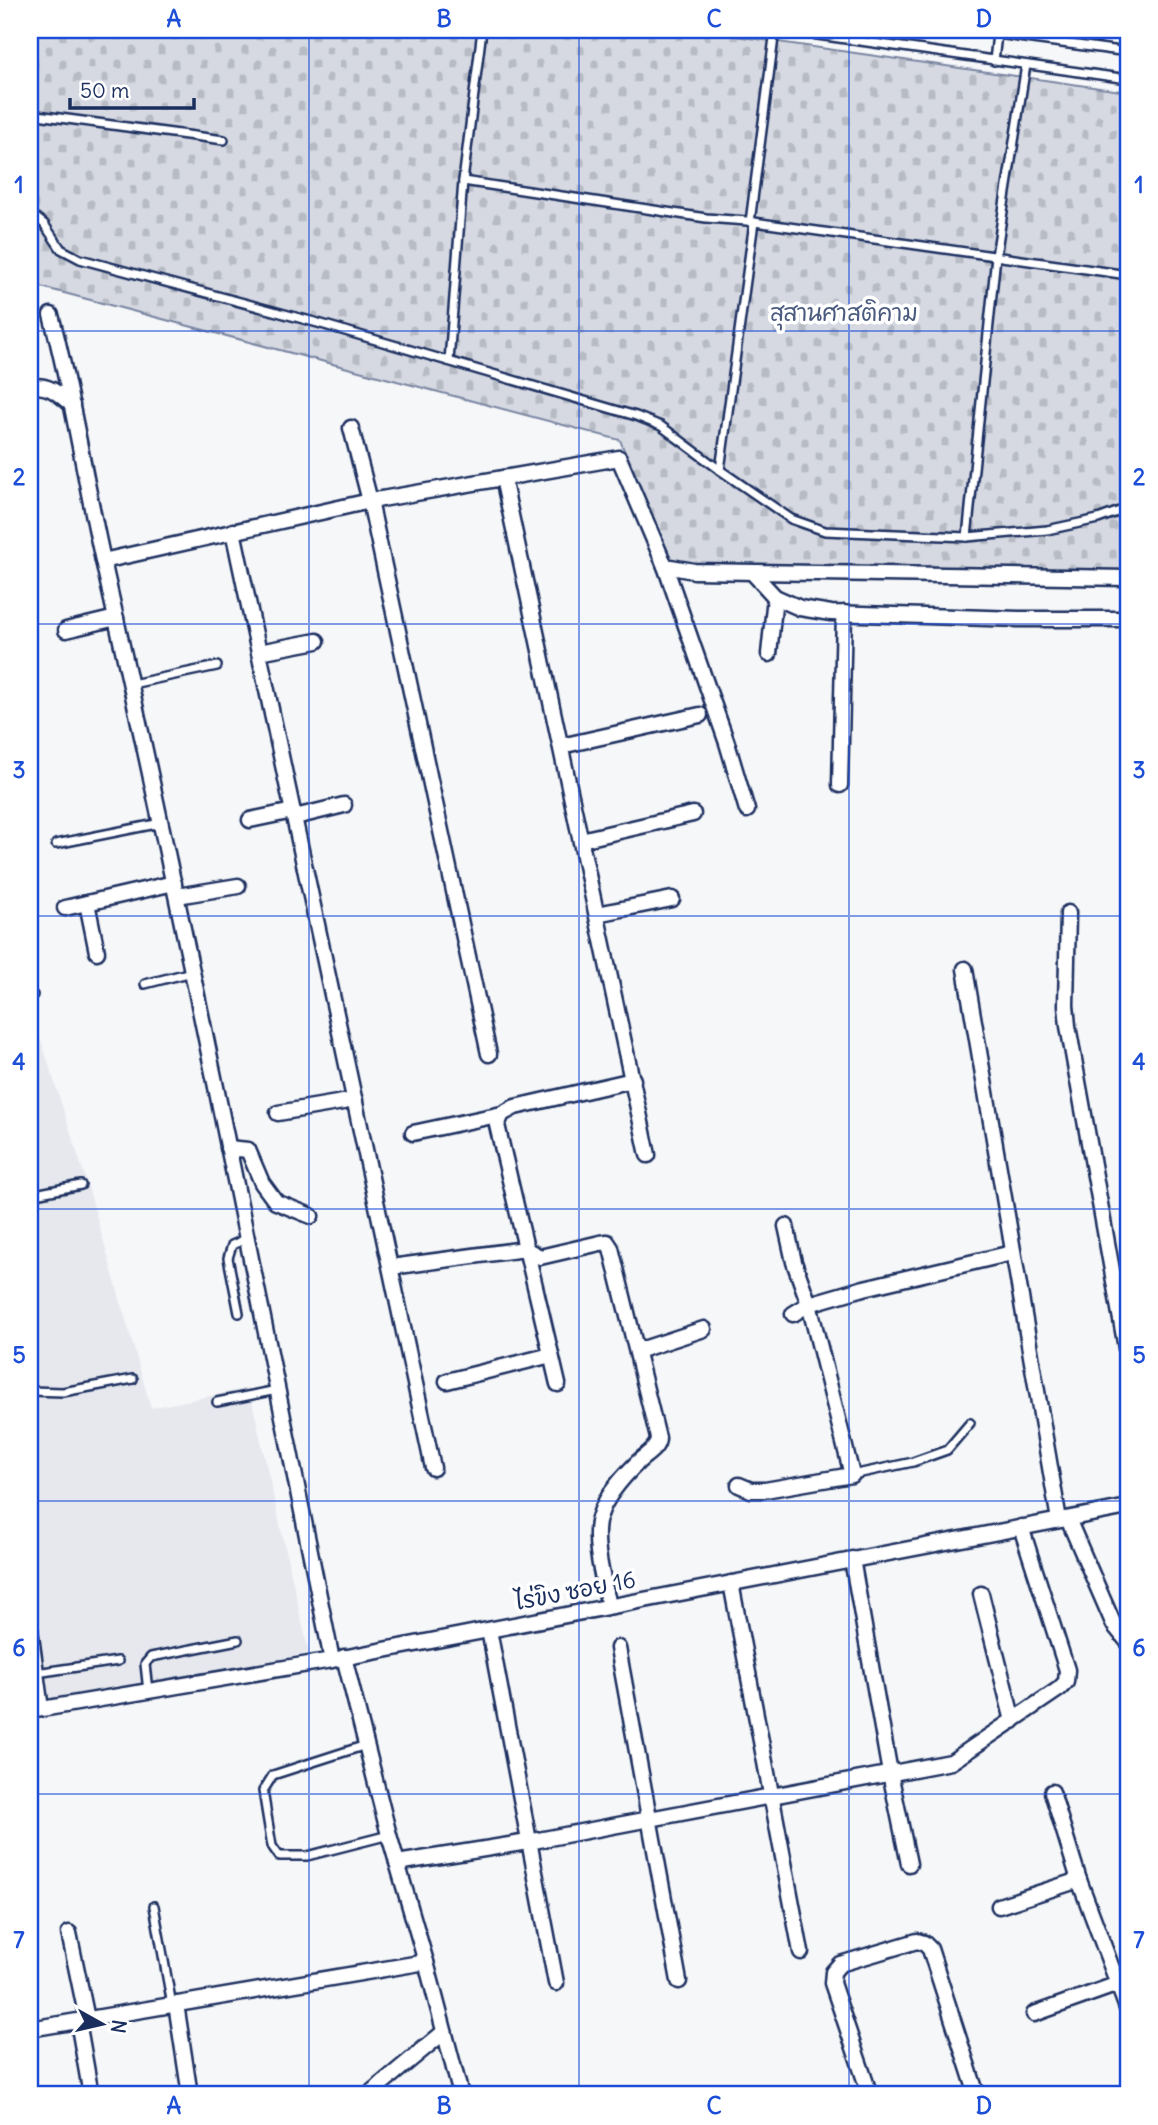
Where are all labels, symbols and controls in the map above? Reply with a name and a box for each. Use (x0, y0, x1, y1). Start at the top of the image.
text: A (167, 4, 182, 33)
text: B (436, 4, 452, 33)
text: C (706, 4, 722, 33)
text: D (976, 4, 992, 33)
scale bar (70, 66, 194, 110)
text: 50 m (80, 77, 129, 104)
text: 1 (14, 170, 24, 199)
text: 1 (1134, 170, 1144, 199)
park label: สุสานศาสติคาม (770, 298, 918, 331)
text: 2 (13, 462, 26, 491)
text: 2 (1133, 462, 1146, 491)
text: 3 (12, 755, 26, 784)
text: 3 (1132, 755, 1146, 784)
text: 4 (12, 1047, 26, 1076)
text: 4 (1132, 1047, 1146, 1076)
text: 5 (12, 1340, 26, 1369)
text: 5 (1132, 1340, 1146, 1369)
street label: ไร่ขิง ซอย 16 (511, 1563, 638, 1616)
text: 6 (12, 1633, 26, 1662)
text: 6 (1132, 1633, 1146, 1662)
text: 7 (13, 1925, 25, 1954)
text: 7 (1133, 1925, 1145, 1954)
north arrow (66, 1988, 136, 2058)
text: N (106, 2018, 132, 2035)
text: A (167, 2091, 182, 2120)
text: B (436, 2091, 452, 2120)
text: C (706, 2091, 722, 2120)
text: D (976, 2091, 992, 2120)

